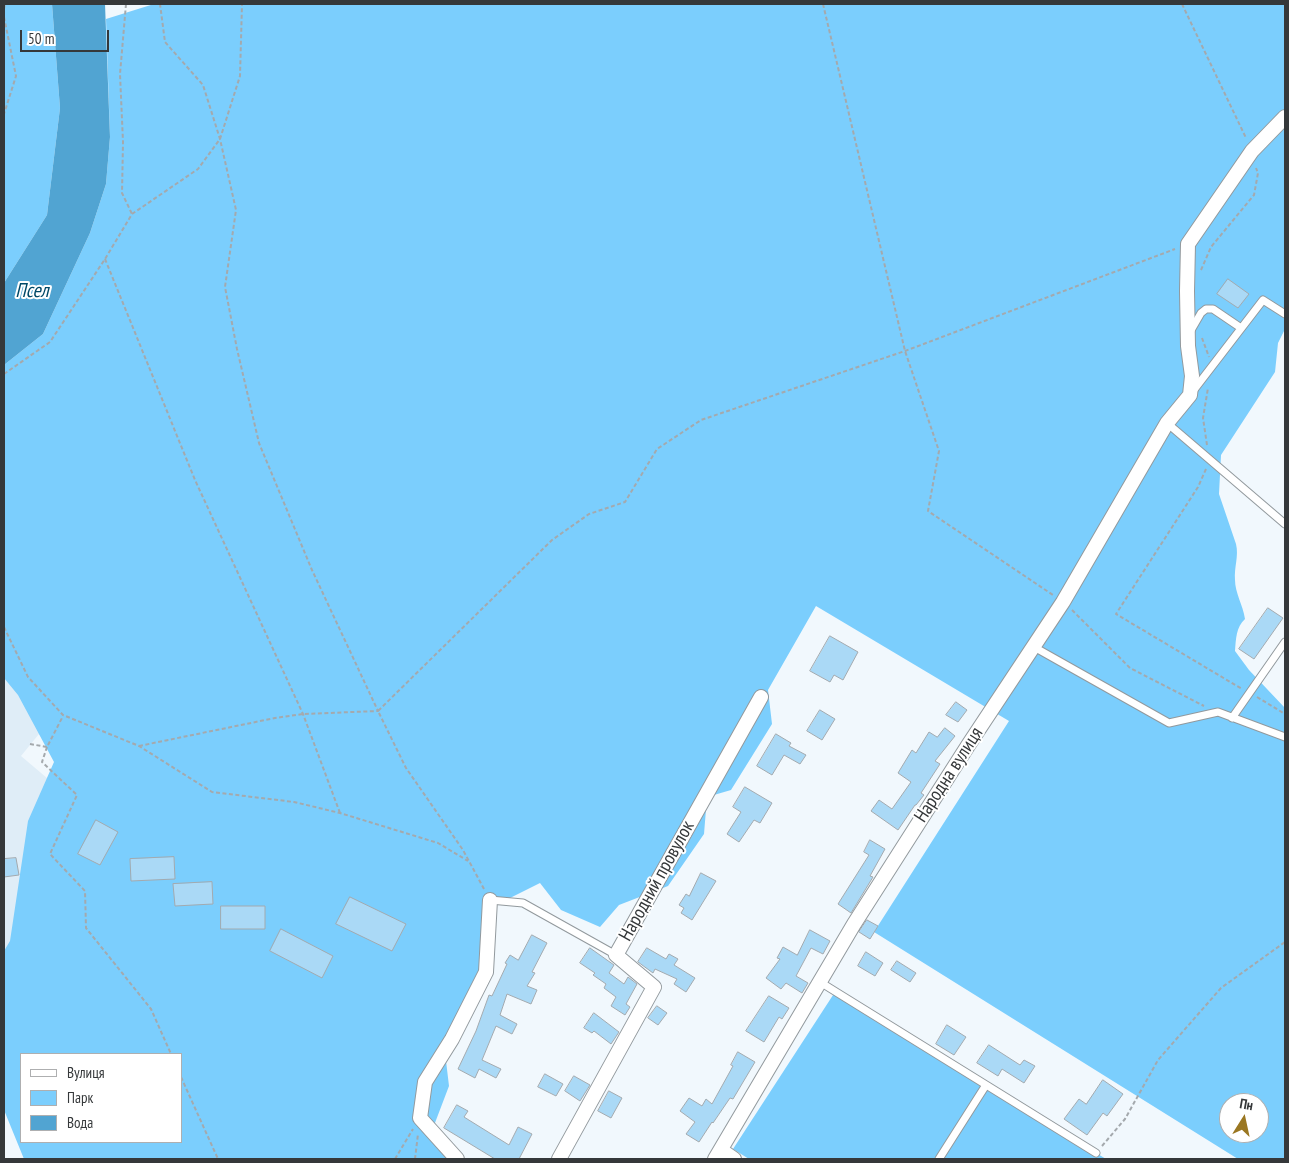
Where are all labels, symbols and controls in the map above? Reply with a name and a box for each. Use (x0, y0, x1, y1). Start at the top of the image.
scale bar (22, 20, 111, 52)
text: 50 m (28, 29, 54, 48)
water label: Псел (15, 279, 49, 303)
street label: Народна вулиця (910, 723, 988, 827)
street label: Народний провулок (615, 817, 699, 945)
legend (20, 1053, 182, 1143)
text: Вулиця (67, 1063, 105, 1082)
text: Парк (67, 1088, 93, 1107)
north arrow (1219, 1093, 1269, 1143)
text: Пн (1238, 1094, 1255, 1114)
text: Вода (67, 1113, 93, 1132)

